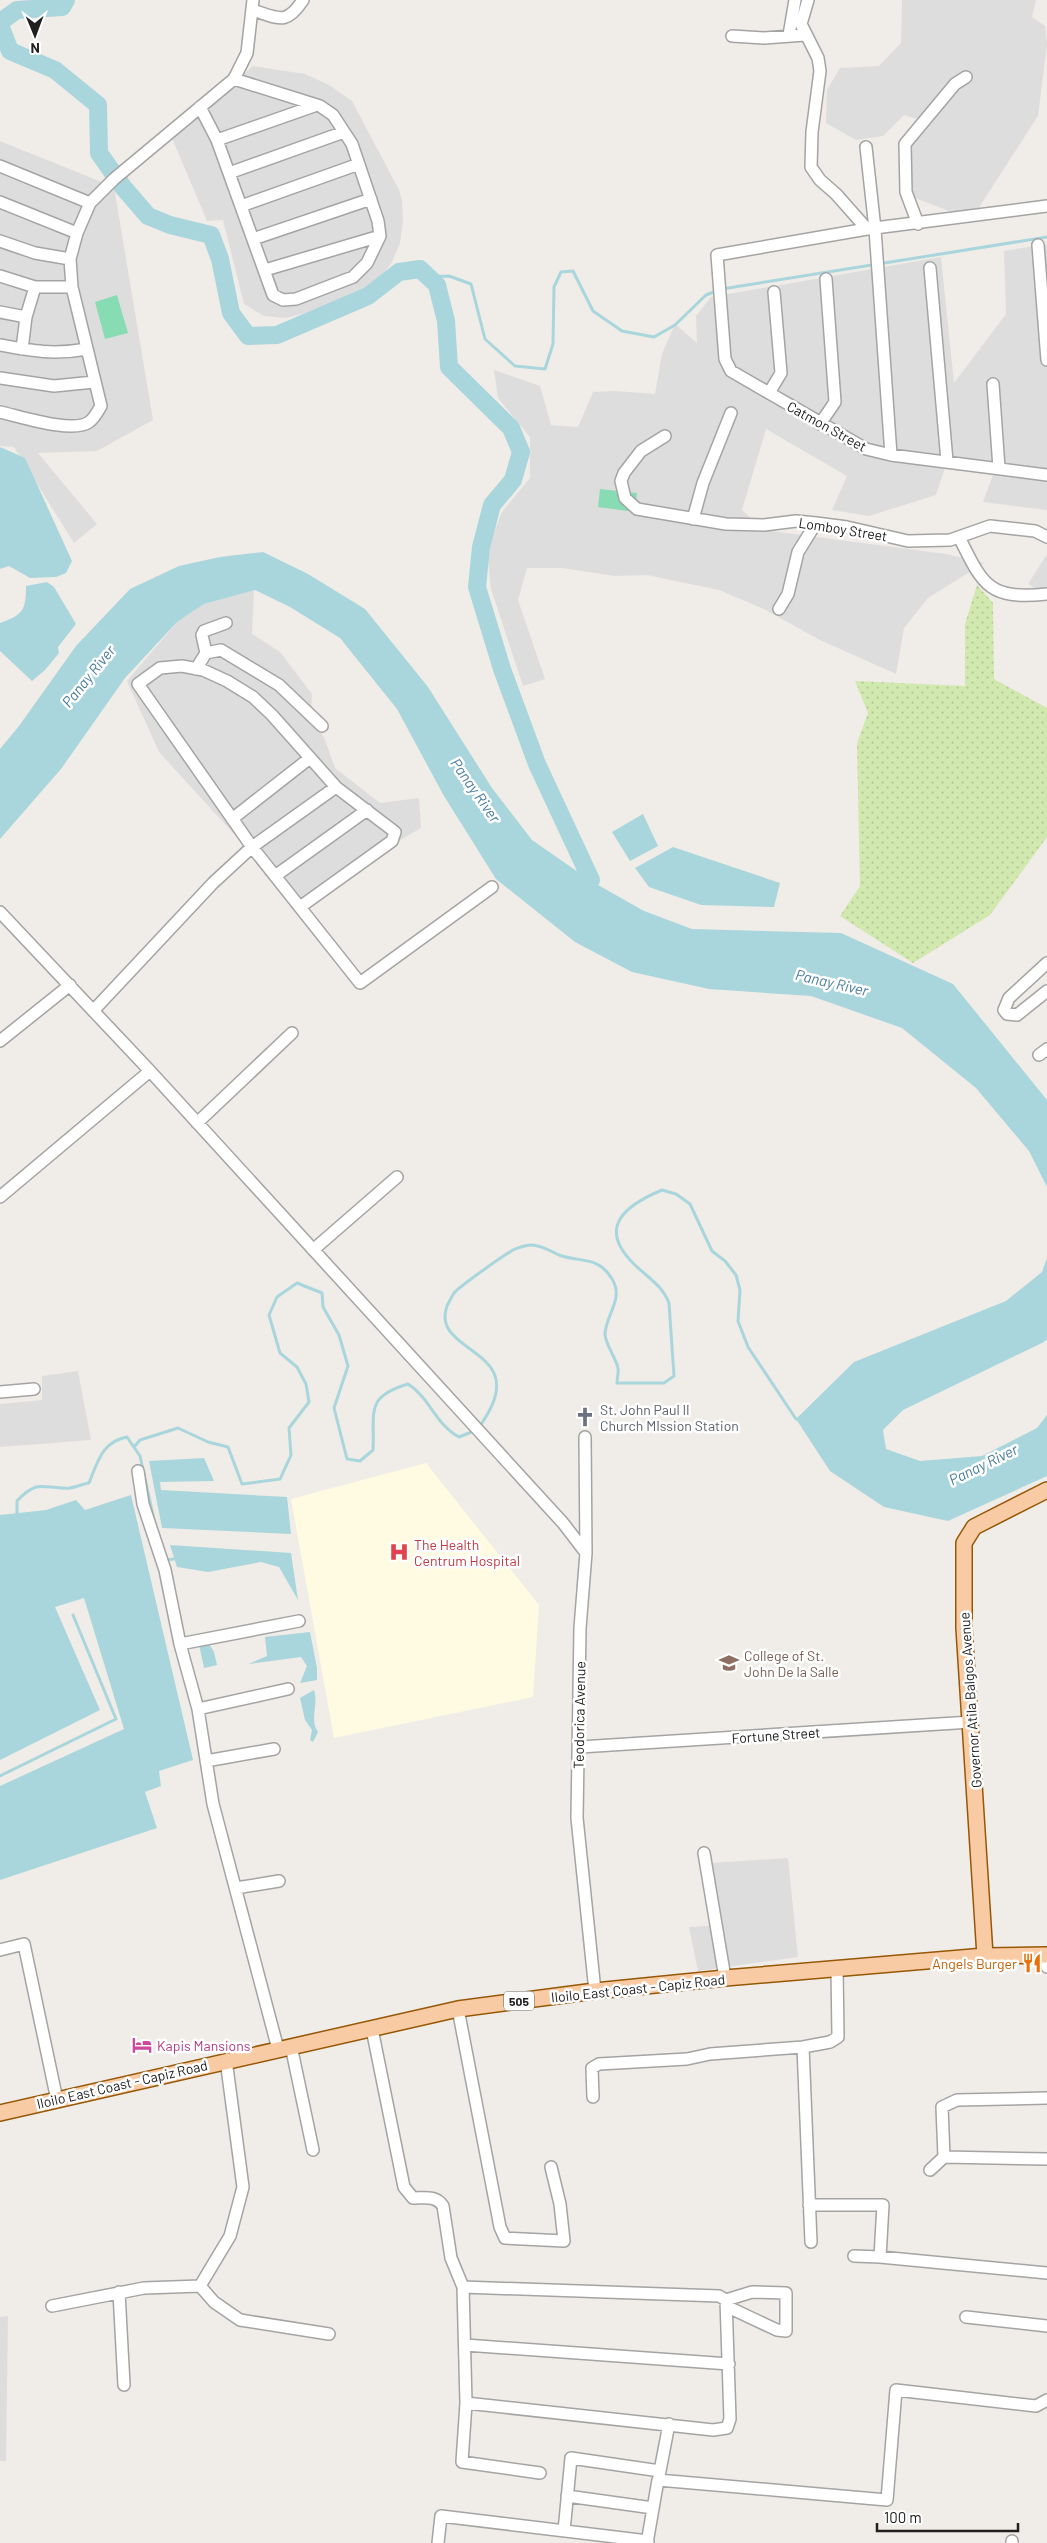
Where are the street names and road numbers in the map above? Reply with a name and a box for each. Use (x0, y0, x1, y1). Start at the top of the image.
street label: Catmon Street (784, 397, 870, 455)
street label: Lomboy Street (797, 514, 889, 544)
street label: Governor Atila Balgos Avenue (955, 1611, 985, 1789)
street label: Teodorica Avenue (570, 1661, 588, 1769)
street label: Fortune Street (731, 1723, 821, 1747)
street label: Iloilo East Coast - Capiz Road (550, 1970, 726, 2006)
road number: 505 (504, 1992, 534, 2010)
street label: Iloilo East Coast - Capiz Road (35, 2056, 209, 2112)

